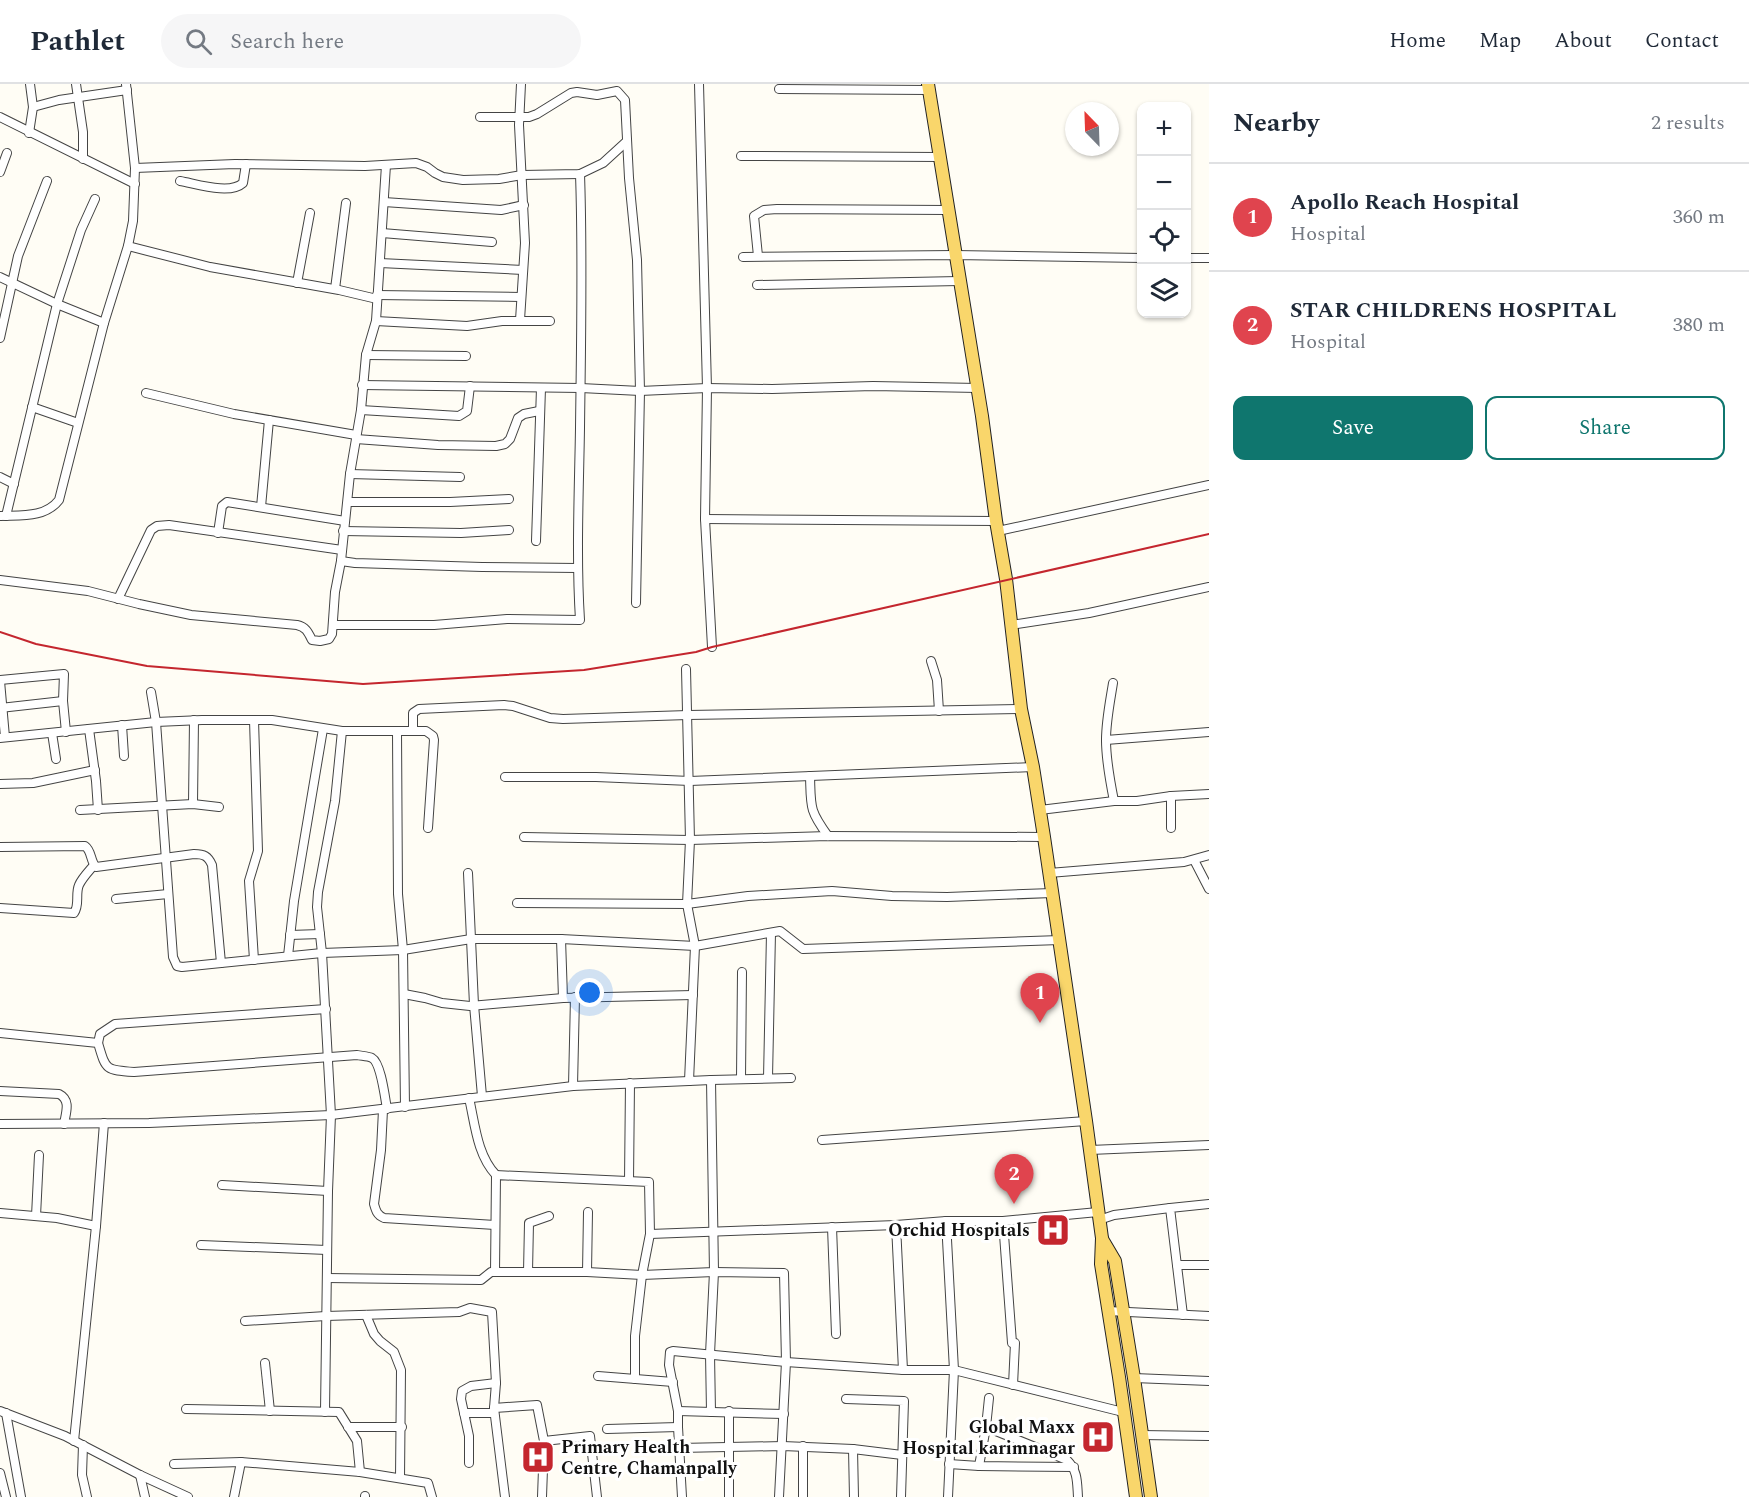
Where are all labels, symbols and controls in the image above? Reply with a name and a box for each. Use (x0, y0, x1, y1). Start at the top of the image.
search box (161, 14, 581, 68)
text: Pathlet (30, 20, 125, 63)
icon: search (182, 25, 215, 58)
text: Search here (230, 25, 344, 58)
text: Home (1389, 25, 1446, 57)
text: Map (1479, 25, 1521, 57)
text: About (1554, 25, 1612, 57)
text: Contact (1645, 25, 1719, 57)
north arrow (1065, 102, 1119, 156)
map controls (1137, 102, 1191, 318)
button: + (1137, 102, 1191, 156)
text: Nearby (1233, 103, 1319, 143)
text: 2 results (1651, 108, 1725, 138)
button: − (1137, 156, 1191, 210)
text: Apollo Reach Hospital (1290, 186, 1519, 219)
text: 1 (1247, 202, 1258, 232)
text: 360 m (1673, 202, 1725, 232)
button: locate (1137, 210, 1191, 264)
text: Hospital (1290, 219, 1366, 249)
button: layers (1137, 264, 1191, 318)
text: STAR CHILDRENS HOSPITAL (1290, 294, 1617, 327)
text: 2 (1247, 310, 1258, 340)
text: 380 m (1673, 310, 1725, 340)
text: Hospital (1290, 327, 1366, 357)
button: Save (1233, 396, 1473, 460)
button: Share (1485, 396, 1725, 460)
pin: 1 (1020, 974, 1060, 1023)
your location (575, 978, 604, 1007)
pin: 2 (994, 1154, 1034, 1204)
hospital icon: Orchid Hospitals (1035, 1212, 1071, 1248)
place label: Orchid Hospitals (888, 1217, 1030, 1244)
place label: Global Maxx Hospital karimnagar (902, 1414, 1075, 1462)
hospital icon: Global Maxx Hospital karimnagar (1080, 1419, 1116, 1455)
place label: Primary Health Centre, Chamanpally (561, 1434, 738, 1482)
hospital icon: Primary Health Centre, Chamanpally (520, 1439, 556, 1475)

